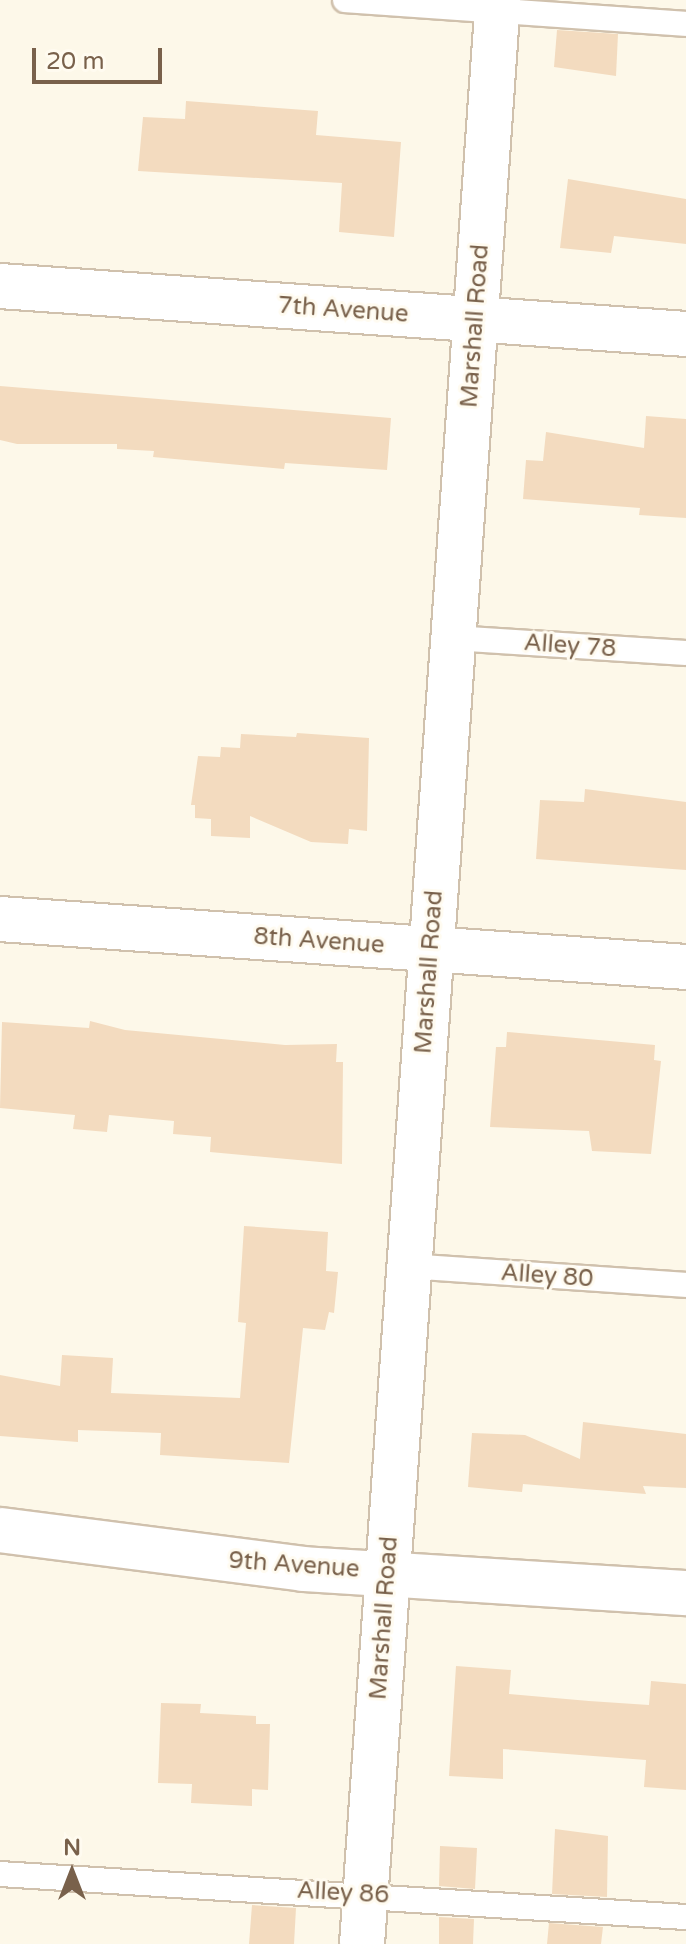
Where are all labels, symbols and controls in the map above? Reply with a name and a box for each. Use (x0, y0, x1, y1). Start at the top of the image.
scale bar (36, 32, 166, 82)
text: 20 m (46, 47, 104, 76)
street label: Marshall Road (455, 243, 495, 409)
street label: 7th Avenue (277, 291, 409, 329)
street label: Alley 78 (523, 628, 617, 664)
street label: Marshall Road (409, 889, 449, 1055)
street label: 8th Avenue (253, 922, 385, 960)
street label: Alley 80 (500, 1258, 594, 1294)
street label: Marshall Road (364, 1535, 404, 1701)
street label: 9th Avenue (228, 1546, 360, 1584)
north arrow (32, 1832, 112, 1912)
text: N (63, 1835, 81, 1861)
street label: Alley 86 (296, 1876, 390, 1910)

